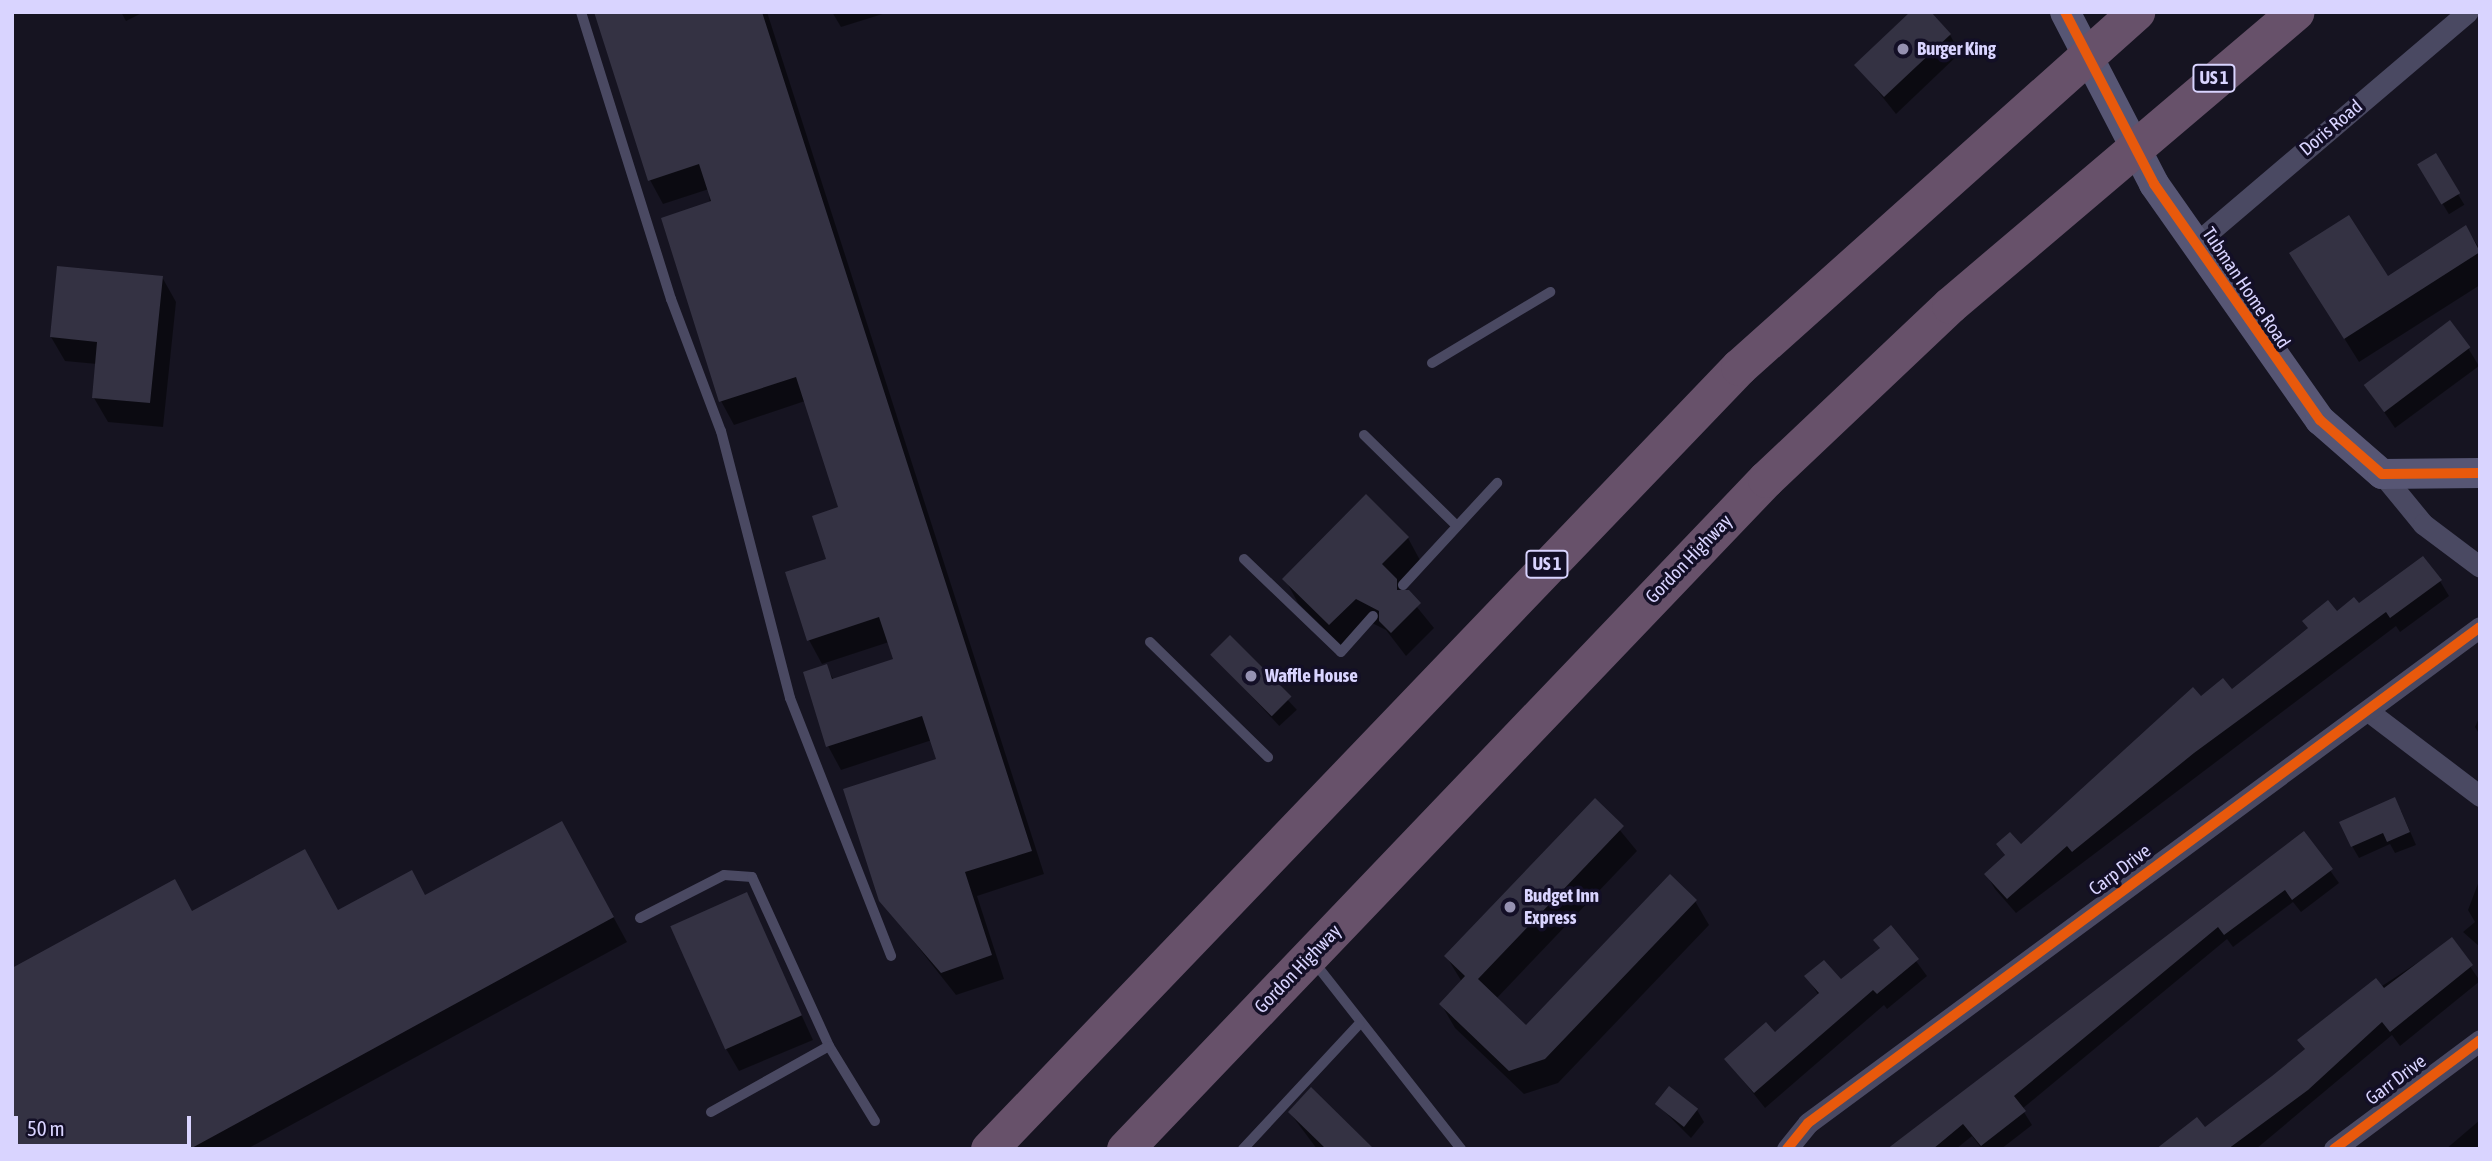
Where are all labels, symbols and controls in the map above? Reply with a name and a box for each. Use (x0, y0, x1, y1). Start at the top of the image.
place label: Burger King (1917, 38, 1996, 60)
marker: Burger King (1895, 41, 1911, 57)
road number: US 1 (2191, 64, 2237, 92)
street label: Doris Road (2295, 95, 2367, 161)
street label: Tubman Home Road (2197, 223, 2295, 353)
street label: Gordon Highway (1641, 510, 1737, 608)
road number: US 1 (1524, 550, 1570, 578)
place label: Waffle House (1265, 665, 1358, 687)
marker: Waffle House (1243, 668, 1259, 684)
street label: Carp Drive (2085, 839, 2155, 901)
place label: Budget Inn Express (1524, 885, 1599, 929)
marker: Budget Inn Express (1502, 899, 1518, 915)
street label: Gordon Highway (1250, 920, 1346, 1018)
street label: Garr Drive (2361, 1050, 2431, 1110)
scale bar (18, 1102, 194, 1146)
text: 50 m (27, 1116, 65, 1140)

